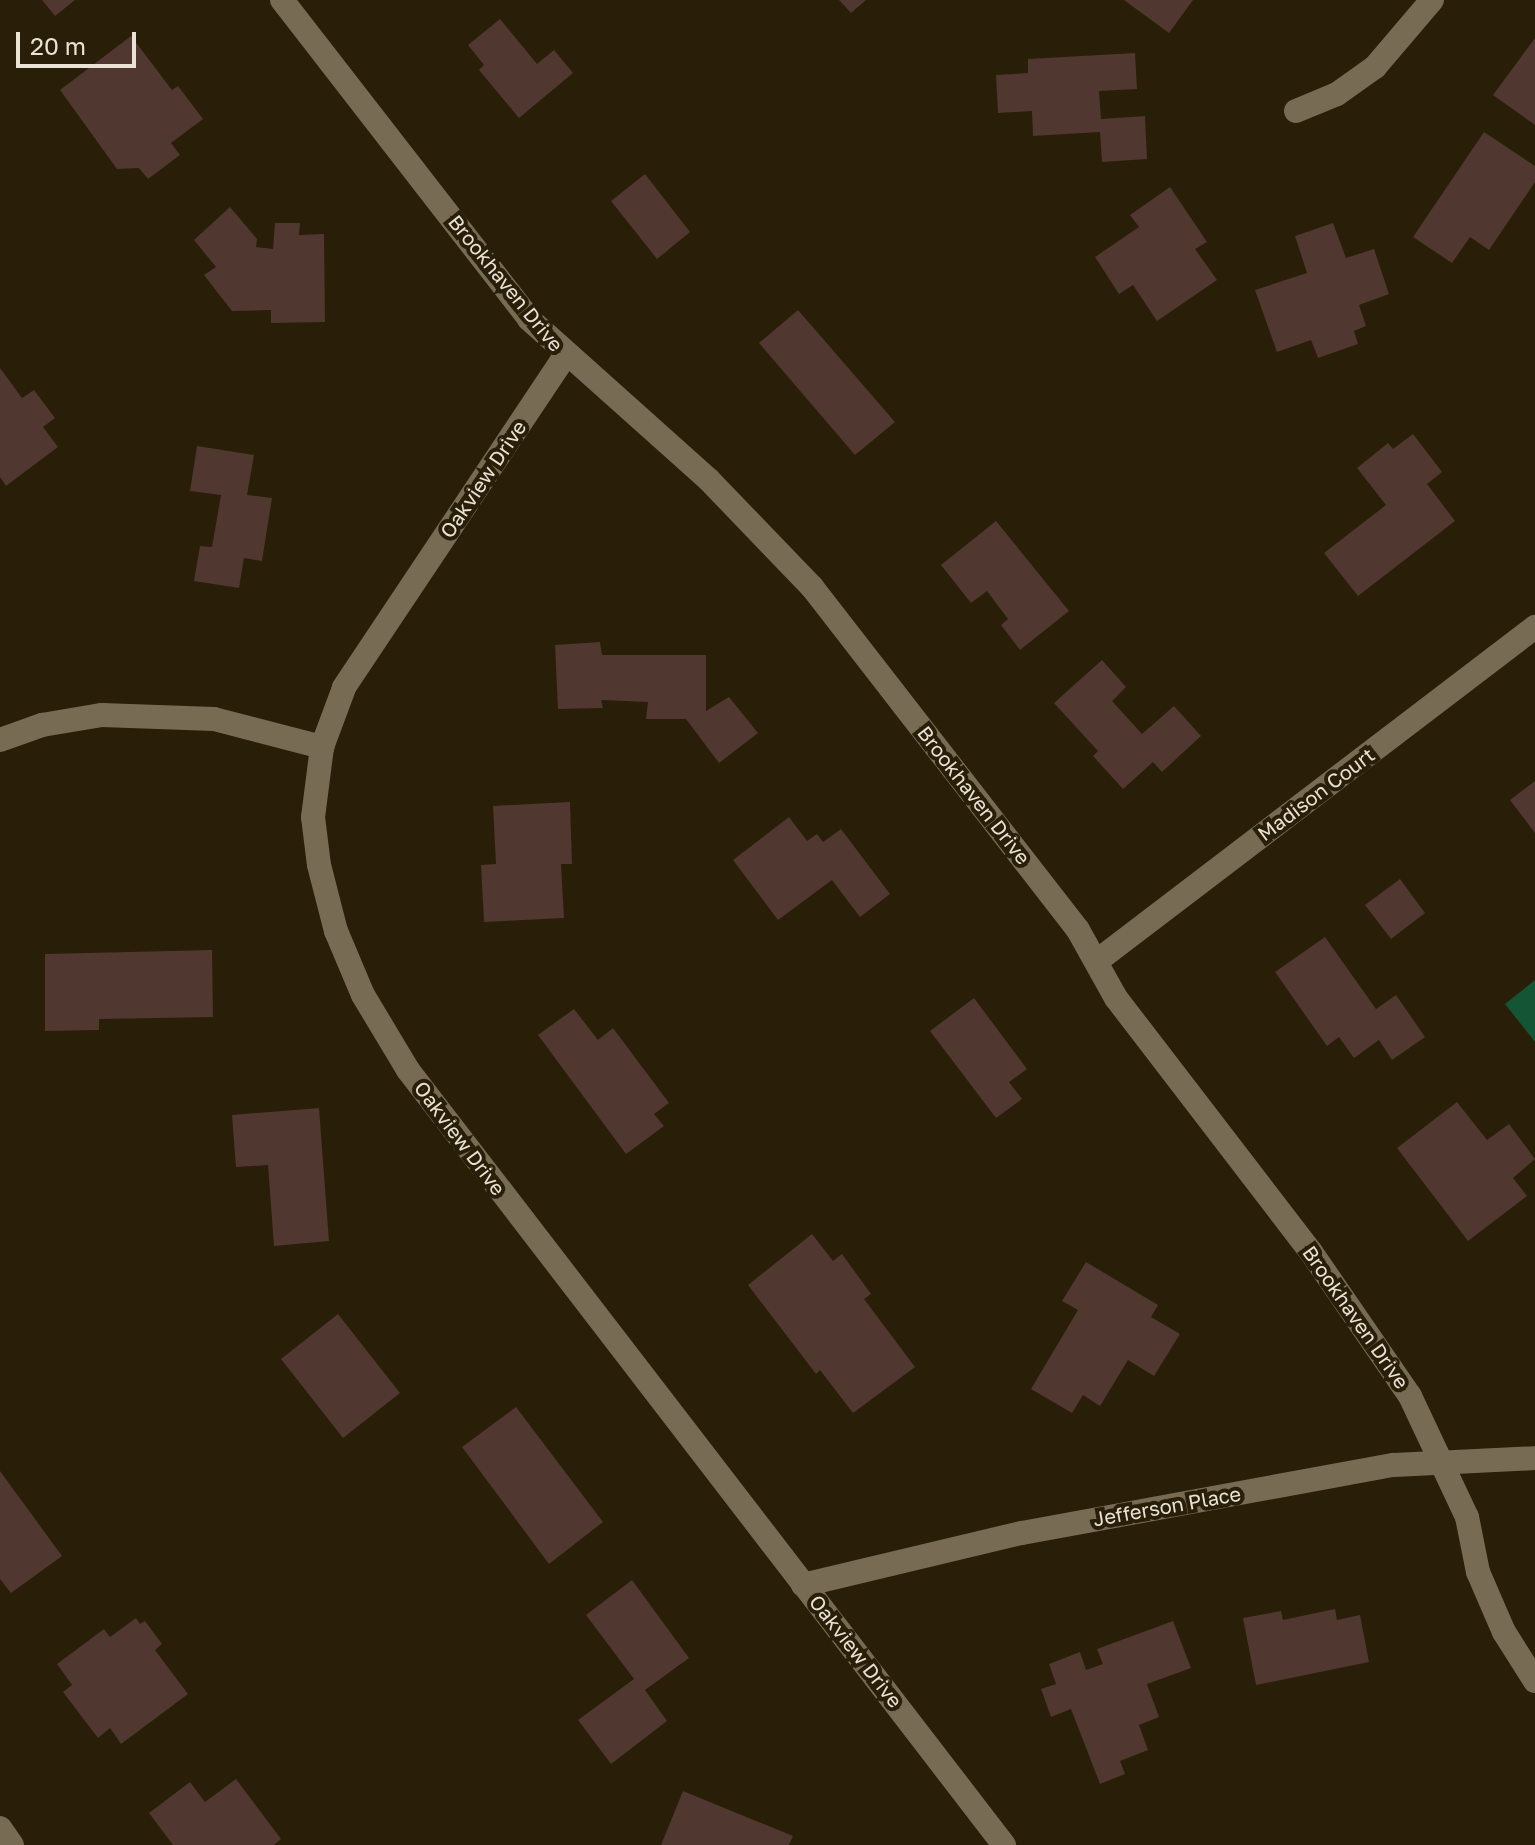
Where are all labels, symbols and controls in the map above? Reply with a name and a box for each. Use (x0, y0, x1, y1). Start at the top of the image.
scale bar (20, 16, 140, 66)
text: 20 m (30, 31, 86, 60)
street label: Brookhaven Drive (444, 210, 568, 356)
street label: Oakview Drive (435, 416, 531, 542)
street label: Brookhaven Drive (913, 721, 1035, 869)
street label: Madison Court (1253, 742, 1379, 846)
street label: Oakview Drive (409, 1076, 511, 1200)
street label: Brookhaven Drive (1298, 1241, 1414, 1393)
street label: Jefferson Place (1091, 1481, 1243, 1531)
street label: Oakview Drive (805, 1590, 907, 1712)

